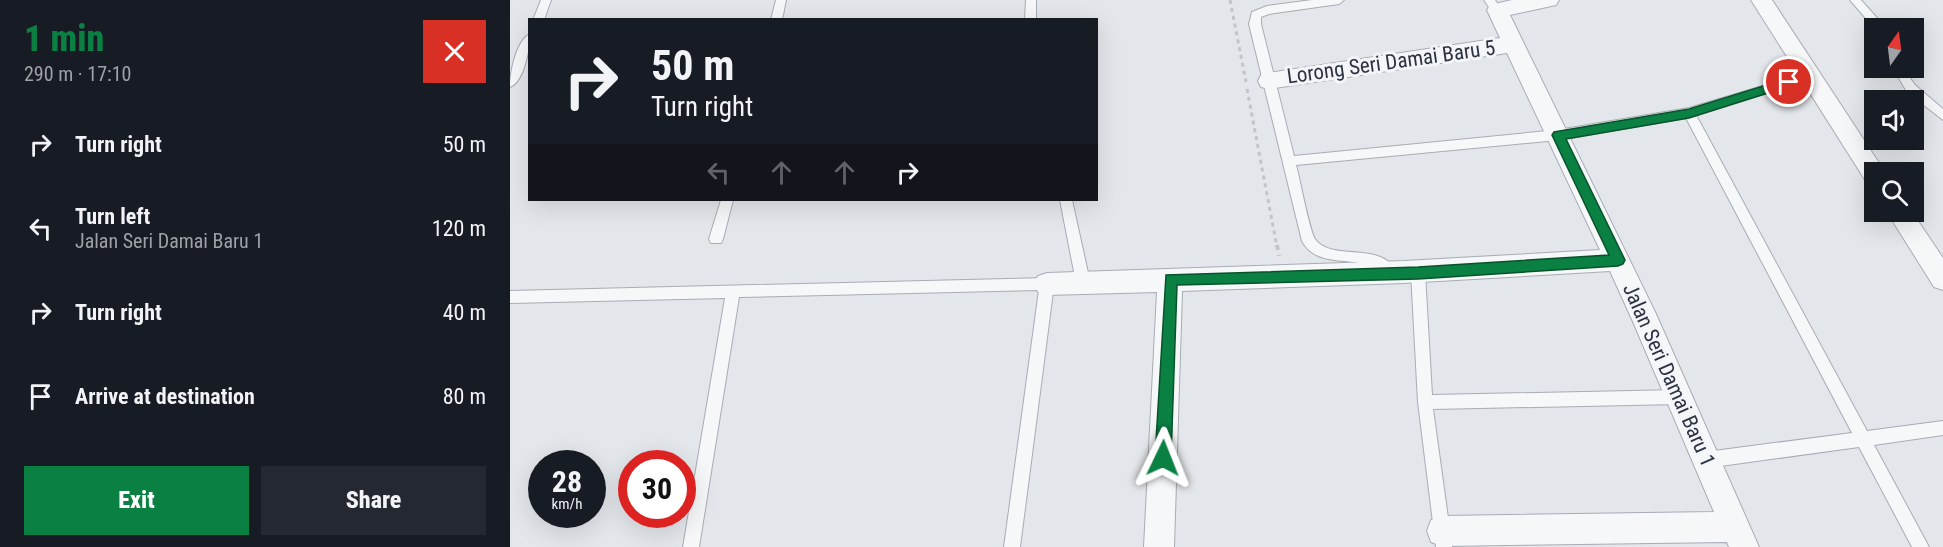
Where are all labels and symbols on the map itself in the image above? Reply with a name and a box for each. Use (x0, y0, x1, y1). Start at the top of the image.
north arrow (1864, 18, 1924, 78)
street label: Lorong Seri Damai Baru 5 (1285, 35, 1497, 89)
pin (1763, 56, 1814, 107)
street label: Jalan Seri Damai Baru 1 (1618, 280, 1720, 470)
position arrow (1131, 426, 1195, 490)
speed limit sign: 30 (618, 450, 696, 528)

